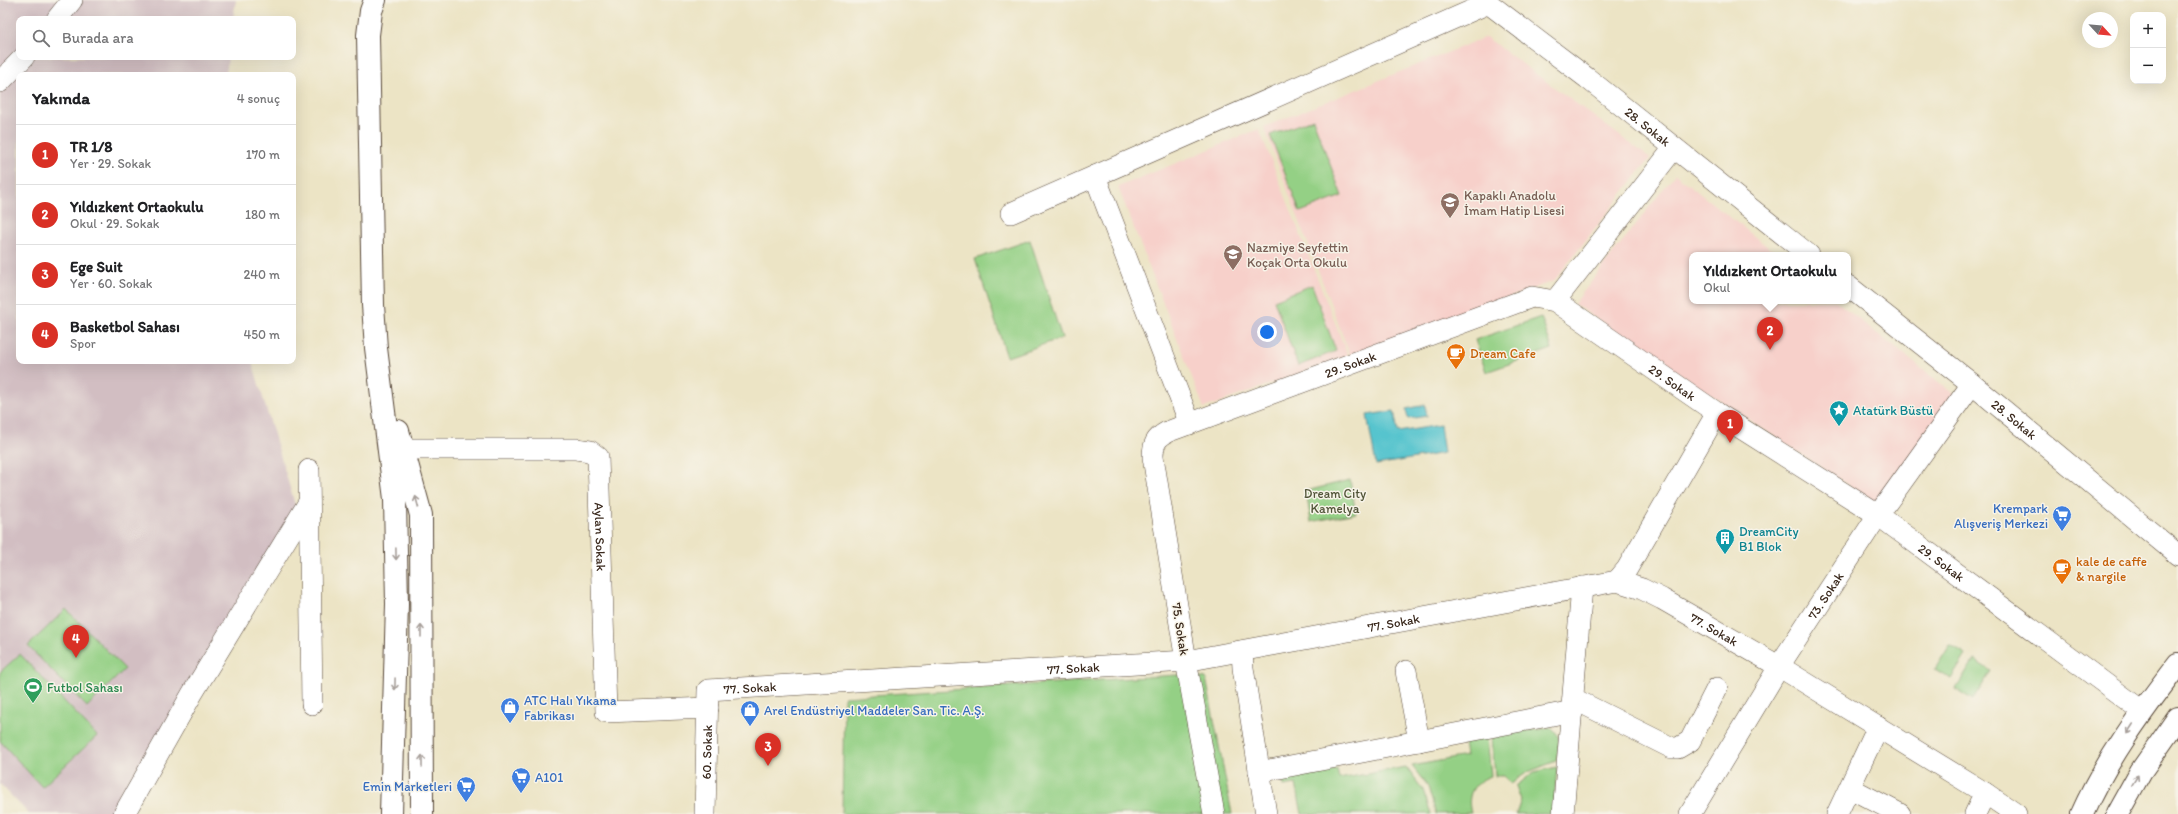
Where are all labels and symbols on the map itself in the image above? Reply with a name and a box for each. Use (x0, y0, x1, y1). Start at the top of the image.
north arrow (2082, 12, 2118, 48)
street label: 28. Sokak (1622, 104, 1674, 150)
place label: Kapaklı Anadolu İmam Hatip Lisesi (1464, 188, 1564, 218)
school or university icon: Kapaklı Anadolu İmam Hatip Lisesi (1439, 191, 1461, 219)
place label: Nazmiye Seyfettin Koçak Orta Okulu (1247, 240, 1349, 270)
school or university icon: Nazmiye Seyfettin Koçak Orta Okulu (1222, 243, 1244, 271)
pin: 2 (1757, 317, 1783, 350)
your location (1257, 322, 1277, 342)
cafe icon: Dream Cafe (1445, 342, 1467, 370)
place label: Dream Cafe (1470, 346, 1536, 361)
street label: 29. Sokak (1323, 348, 1378, 381)
street label: 29. Sokak (1646, 361, 1699, 404)
street label: 28. Sokak (1988, 397, 2040, 443)
place icon: Atatürk Büstü (1828, 399, 1850, 427)
place label: Atatürk Büstü (1853, 403, 1933, 418)
pin: 1 (1717, 410, 1743, 443)
park label: Dream City Kamelya (1304, 486, 1366, 516)
one-way arrow (413, 495, 420, 508)
place label: Krempark Alışveriş Merkezi (1954, 501, 2048, 531)
street label: Aylan Sokak (591, 502, 609, 572)
supermarket icon: Krempark Alışveriş Merkezi (2051, 504, 2073, 532)
place label: DreamCity B1 Blok (1739, 524, 1798, 554)
building icon: DreamCity B1 Blok (1714, 527, 1736, 555)
street label: 29. Sokak (1915, 541, 1968, 585)
one-way arrow (392, 547, 400, 560)
place label: kale de caffe & nargile (2076, 554, 2147, 584)
cafe icon: kale de caffe & nargile (2051, 557, 2073, 585)
street label: 73. Sokak (1805, 569, 1847, 622)
street label: 75. Sokak (1169, 602, 1192, 657)
street label: 77. Sokak (1687, 610, 1741, 649)
street label: 77. Sokak (1366, 611, 1421, 635)
pin: 4 (63, 625, 89, 658)
one-way arrow (417, 625, 425, 638)
street label: 77. Sokak (1047, 659, 1100, 677)
sports icon: Futbol Sahası (22, 676, 44, 704)
one-way arrow (391, 677, 399, 690)
street label: 77. Sokak (723, 679, 777, 697)
place label: Futbol Sahası (47, 680, 123, 695)
place label: ATC Halı Yıkama Fabrikası (524, 693, 617, 723)
shop icon: ATC Halı Yıkama Fabrikası (499, 696, 521, 724)
shop icon: Arel Endüstriyel Maddeler San. Tic. A.Ş. (739, 699, 761, 727)
place label: Arel Endüstriyel Maddeler San. Tic. A.Ş. (764, 703, 985, 718)
street label: 60. Sokak (699, 724, 715, 780)
one-way arrow (2126, 724, 2134, 735)
pin: 3 (755, 733, 781, 766)
one-way arrow (418, 755, 426, 768)
supermarket icon: A101 (510, 766, 532, 794)
place label: A101 (535, 770, 563, 785)
supermarket icon: Emin Marketleri (455, 775, 477, 803)
one-way arrow (2131, 775, 2139, 786)
place label: Emin Marketleri (363, 779, 452, 794)

